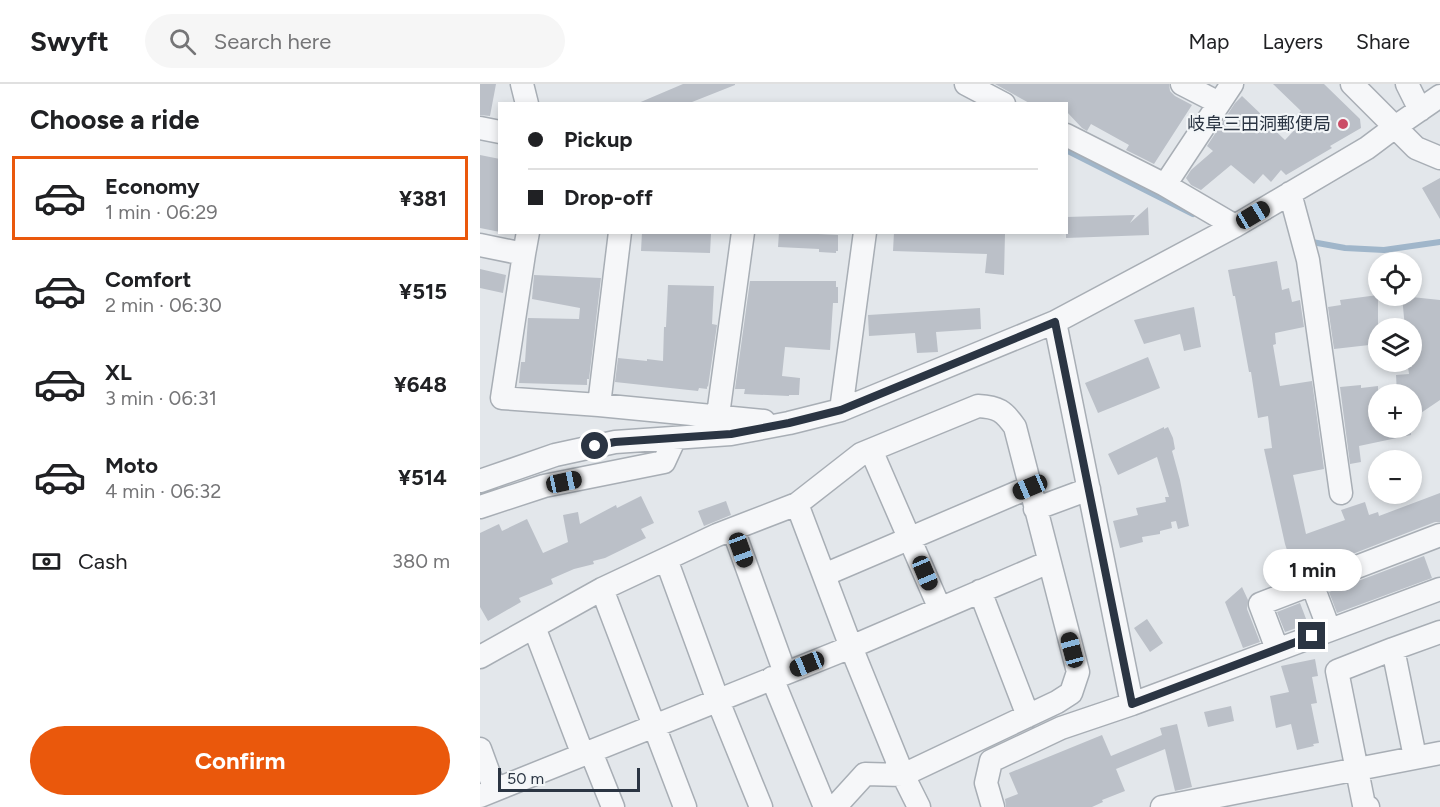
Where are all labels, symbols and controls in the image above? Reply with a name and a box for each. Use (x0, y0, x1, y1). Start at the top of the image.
search box (145, 14, 565, 68)
text: Swyft (30, 24, 109, 58)
icon: search (166, 25, 199, 58)
text: Search here (214, 28, 331, 55)
text: Map (1189, 29, 1229, 54)
text: Layers (1262, 29, 1323, 54)
text: Share (1356, 29, 1410, 54)
text: Choose a ride (30, 103, 199, 136)
place label: 岐阜三田洞郵便局 (1187, 113, 1331, 135)
marker: 岐阜三田洞郵便局 (1336, 117, 1350, 131)
text: Pickup (564, 126, 633, 153)
icon: car (33, 171, 87, 225)
text: Economy (105, 173, 200, 200)
text: Drop-off (564, 184, 653, 211)
text: ¥381 (399, 185, 447, 212)
car (1233, 198, 1273, 232)
text: 1 min · 06:29 (105, 200, 218, 224)
map controls (1368, 252, 1422, 504)
button: locate (1368, 252, 1422, 306)
icon: car (33, 264, 87, 318)
text: Comfort (105, 266, 191, 293)
text: ¥515 (399, 278, 447, 305)
text: 2 min · 06:30 (105, 293, 222, 317)
button: layers (1368, 318, 1422, 372)
icon: car (33, 357, 87, 411)
text: XL (105, 359, 132, 386)
text: ¥648 (394, 371, 447, 398)
button: + (1368, 384, 1422, 438)
text: 3 min · 06:31 (105, 386, 217, 410)
route start (581, 432, 608, 459)
icon: car (33, 450, 87, 504)
button: − (1368, 450, 1422, 504)
text: Moto (105, 452, 158, 479)
text: ¥514 (398, 464, 447, 491)
car (545, 469, 583, 495)
car (1010, 472, 1050, 502)
text: 4 min · 06:32 (105, 479, 221, 503)
car (726, 530, 756, 570)
icon: cash (30, 545, 63, 578)
text: Cash (78, 548, 128, 575)
text: 380 m (392, 549, 450, 573)
callout: 1 min (1262, 549, 1362, 591)
car (910, 553, 940, 593)
text: 1 min (1289, 558, 1336, 582)
route end (1298, 622, 1325, 649)
car (1059, 630, 1085, 670)
car (787, 649, 827, 679)
button: Confirm (30, 726, 450, 795)
scale bar (498, 765, 640, 792)
text: 50 m (507, 769, 544, 788)

